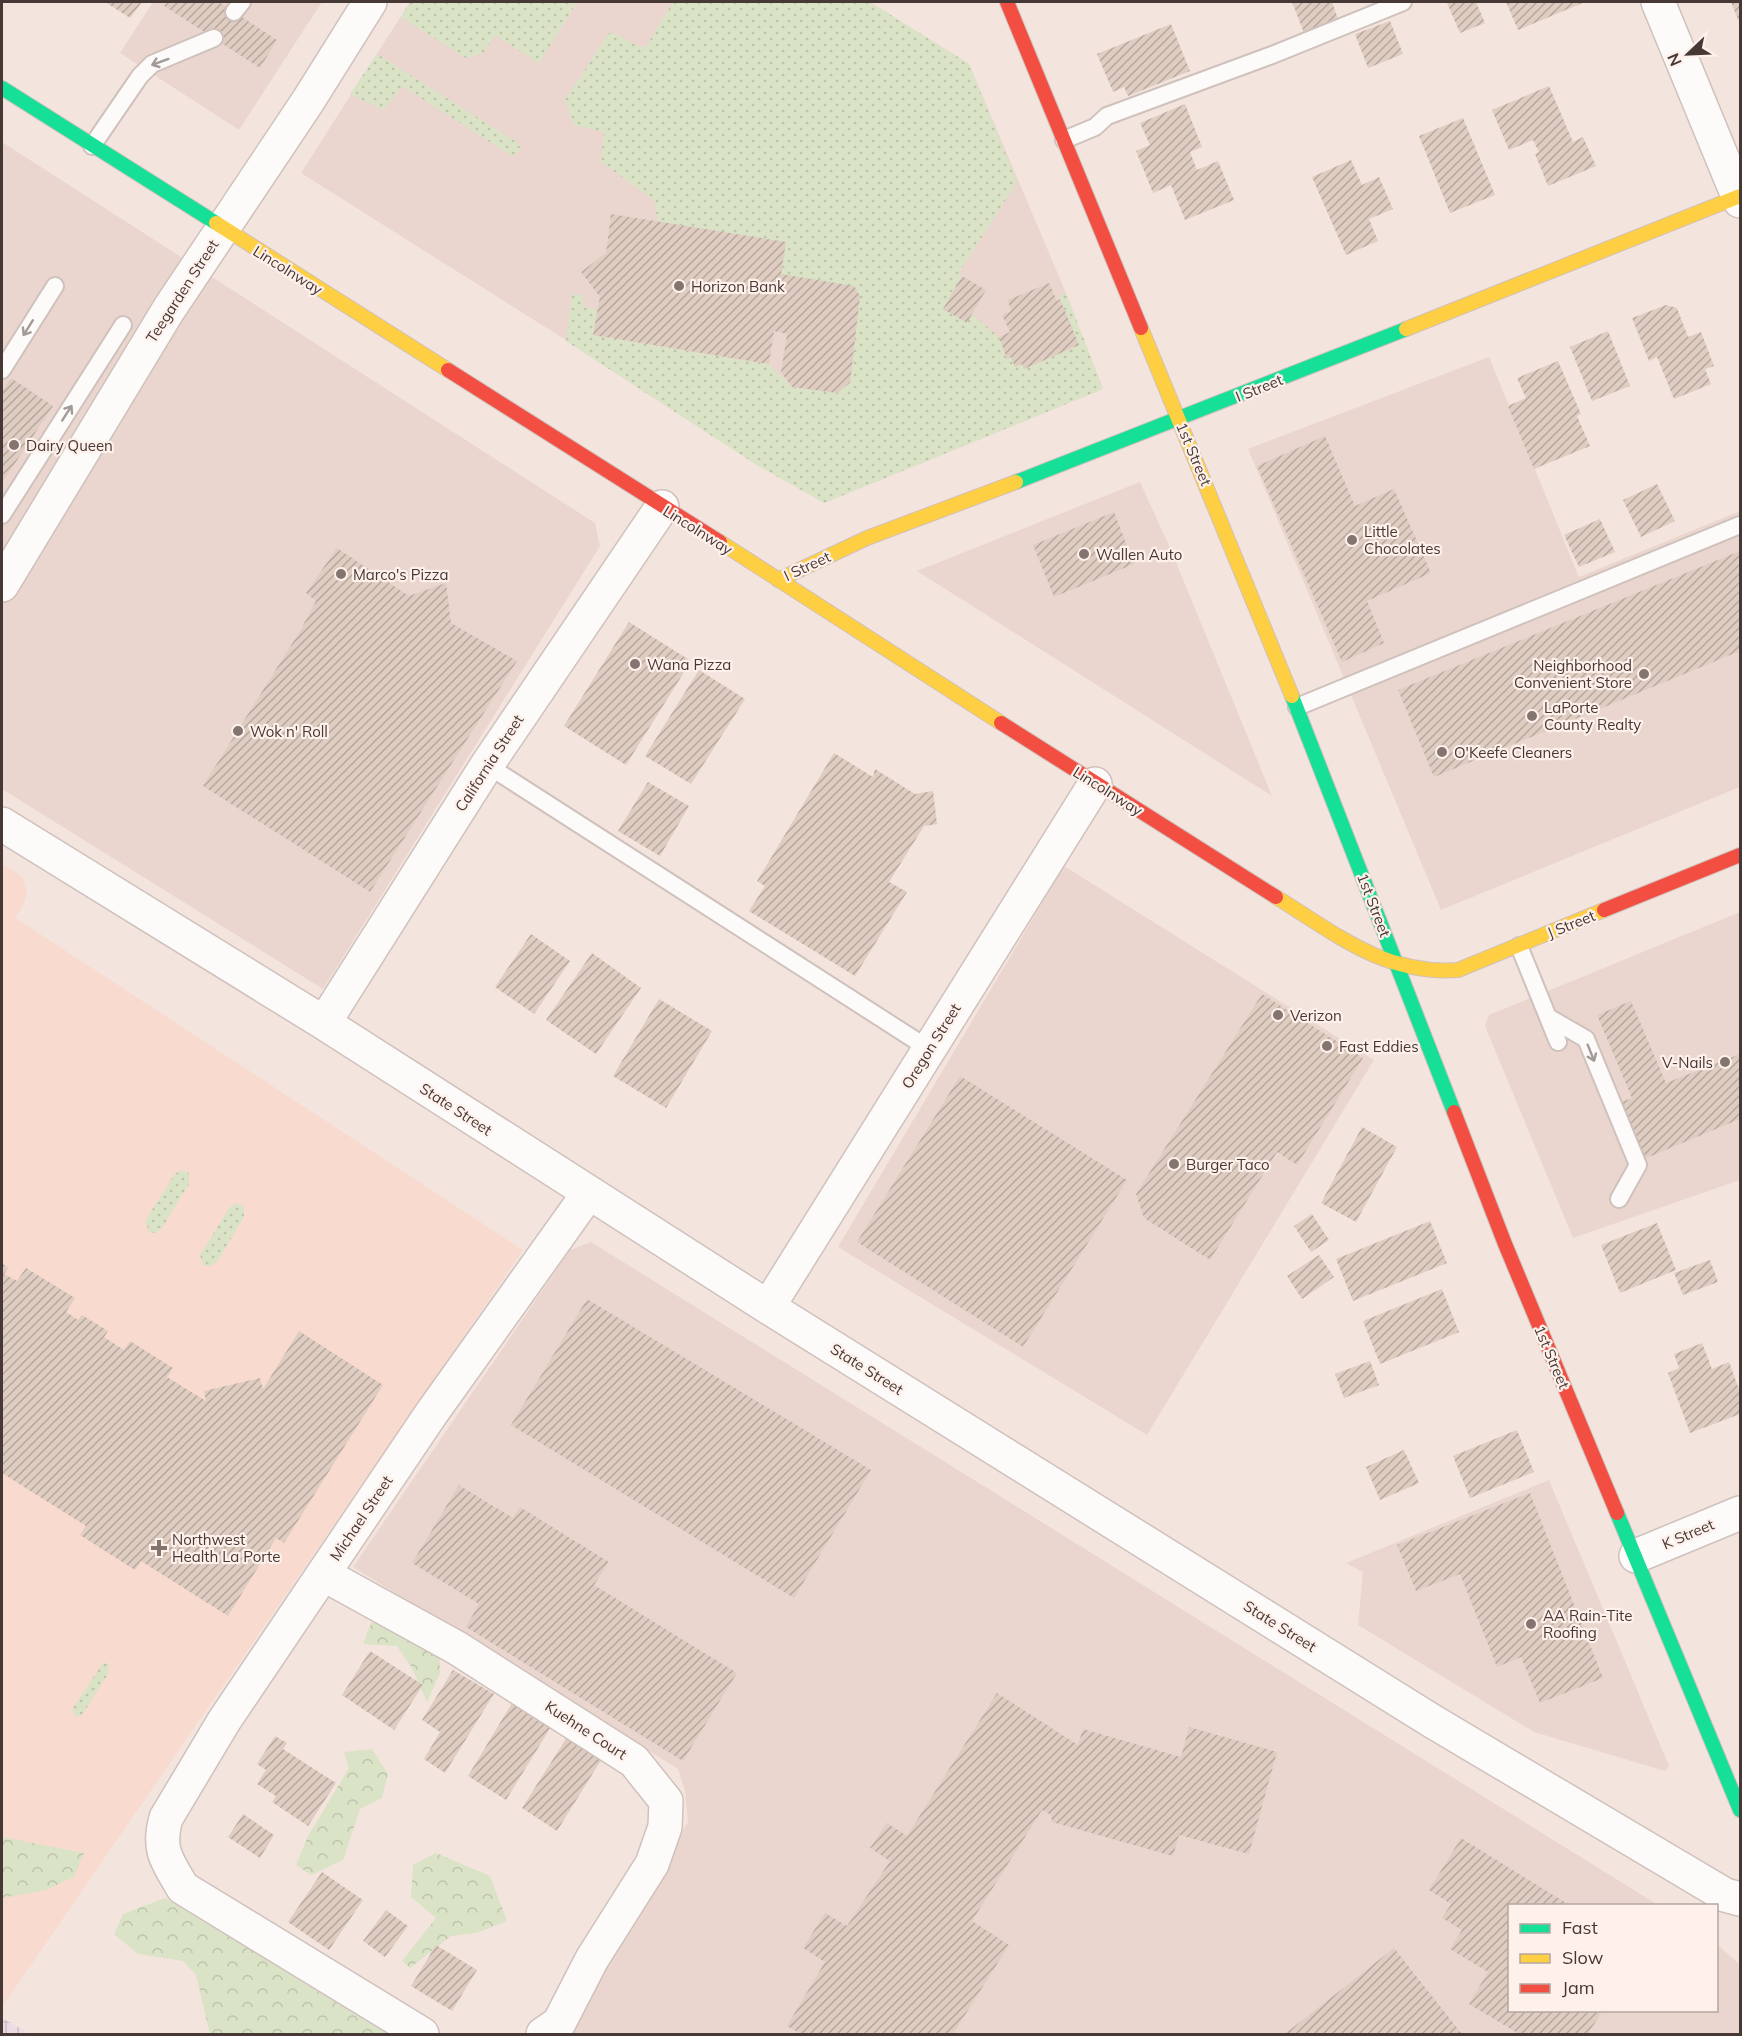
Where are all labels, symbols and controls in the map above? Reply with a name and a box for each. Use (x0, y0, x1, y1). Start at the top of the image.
north arrow (1658, 24, 1718, 84)
text: N (1663, 50, 1686, 69)
one-way arrow (152, 57, 170, 68)
street label: Teegarden Street (142, 236, 222, 346)
street label: Lincolnway (250, 241, 326, 299)
place label: Horizon Bank (691, 277, 785, 296)
marker: Horizon Bank (672, 279, 686, 293)
one-way arrow (22, 319, 34, 336)
street label: I Street (1233, 370, 1285, 406)
one-way arrow (61, 405, 73, 422)
street label: 1st Street (1172, 419, 1216, 489)
place label: Dairy Queen (26, 436, 113, 455)
marker: Dairy Queen (7, 438, 21, 452)
street label: Lincolnway (660, 501, 736, 559)
place label: Little Chocolates (1364, 522, 1441, 558)
marker: Little Chocolates (1345, 533, 1359, 547)
place label: Wallen Auto (1096, 545, 1182, 564)
street label: I Street (781, 547, 833, 585)
marker: Wallen Auto (1077, 547, 1091, 561)
place label: Marco's Pizza (353, 565, 449, 584)
marker: Marco's Pizza (334, 567, 348, 581)
place label: Wana Pizza (647, 655, 731, 674)
place label: Neighborhood Convenient Store (1514, 656, 1632, 692)
marker: Wana Pizza (628, 657, 642, 671)
marker: Neighborhood Convenient Store (1637, 667, 1651, 681)
place label: LaPorte County Realty (1544, 698, 1641, 734)
marker: LaPorte County Realty (1525, 709, 1539, 723)
street label: California Street (451, 711, 527, 815)
place label: Wok n' Roll (250, 722, 328, 741)
marker: Wok n' Roll (231, 724, 245, 738)
place label: O'Keefe Cleaners (1454, 743, 1572, 762)
marker: O'Keefe Cleaners (1435, 745, 1449, 759)
street label: Lincolnway (1070, 762, 1146, 820)
street label: 1st Street (1353, 870, 1395, 940)
street label: J Street (1544, 906, 1598, 942)
street label: Oregon Street (897, 1000, 965, 1092)
place label: Verizon (1290, 1006, 1342, 1025)
marker: Verizon (1271, 1008, 1285, 1022)
place label: Fast Eddies (1339, 1037, 1419, 1056)
marker: Fast Eddies (1320, 1039, 1334, 1053)
one-way arrow (1586, 1043, 1597, 1061)
place label: V-Nails (1662, 1053, 1713, 1072)
marker: V-Nails (1718, 1055, 1732, 1069)
street label: State Street (416, 1079, 496, 1139)
place label: Burger Taco (1186, 1155, 1270, 1174)
marker: Burger Taco (1167, 1157, 1181, 1171)
street label: 1st Street (1530, 1322, 1574, 1392)
street label: State Street (827, 1339, 907, 1399)
street label: Michael Street (326, 1472, 396, 1564)
street label: K Street (1659, 1515, 1717, 1553)
place label: Northwest Health La Porte (172, 1530, 280, 1566)
marker: Northwest Health La Porte (150, 1539, 168, 1557)
street label: State Street (1240, 1596, 1320, 1656)
place label: AA Rain-Tite Roofing (1543, 1606, 1632, 1642)
marker: AA Rain-Tite Roofing (1524, 1617, 1538, 1631)
street label: Kuehne Court (541, 1696, 631, 1764)
legend (1508, 1904, 1718, 2012)
text: Fast (1562, 1916, 1598, 1939)
text: Slow (1562, 1946, 1604, 1969)
text: Jam (1562, 1976, 1595, 1999)

